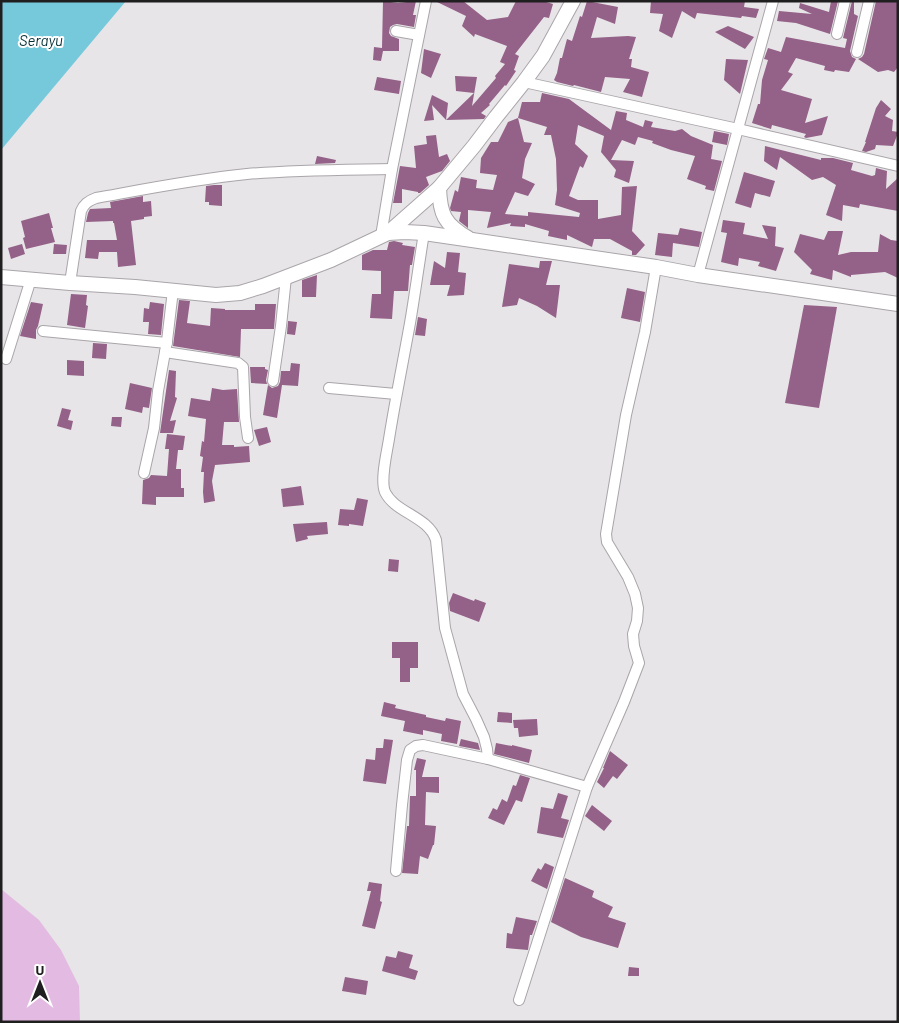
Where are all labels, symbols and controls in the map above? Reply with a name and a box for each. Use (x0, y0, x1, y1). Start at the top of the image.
water label: Serayu (19, 31, 63, 49)
north arrow (15, 958, 65, 1008)
text: U (36, 961, 45, 978)

